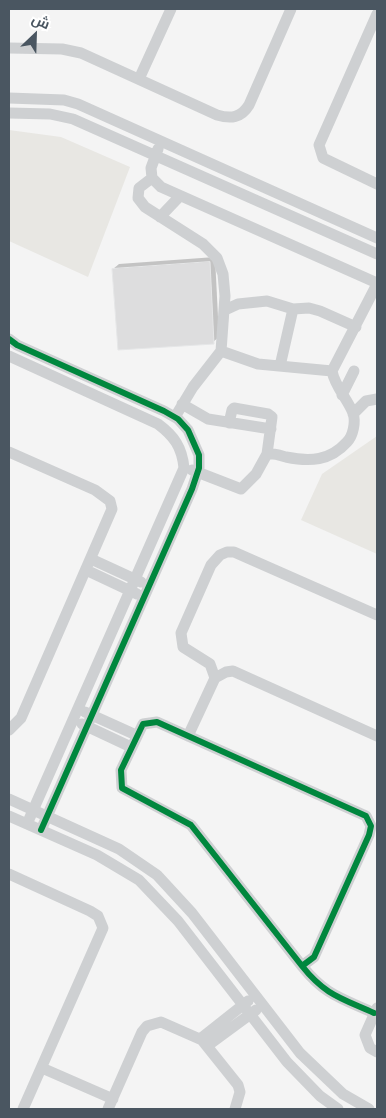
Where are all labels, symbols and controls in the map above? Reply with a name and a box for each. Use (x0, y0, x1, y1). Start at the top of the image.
text: ش (29, 8, 54, 34)
north arrow (10, 10, 60, 60)

